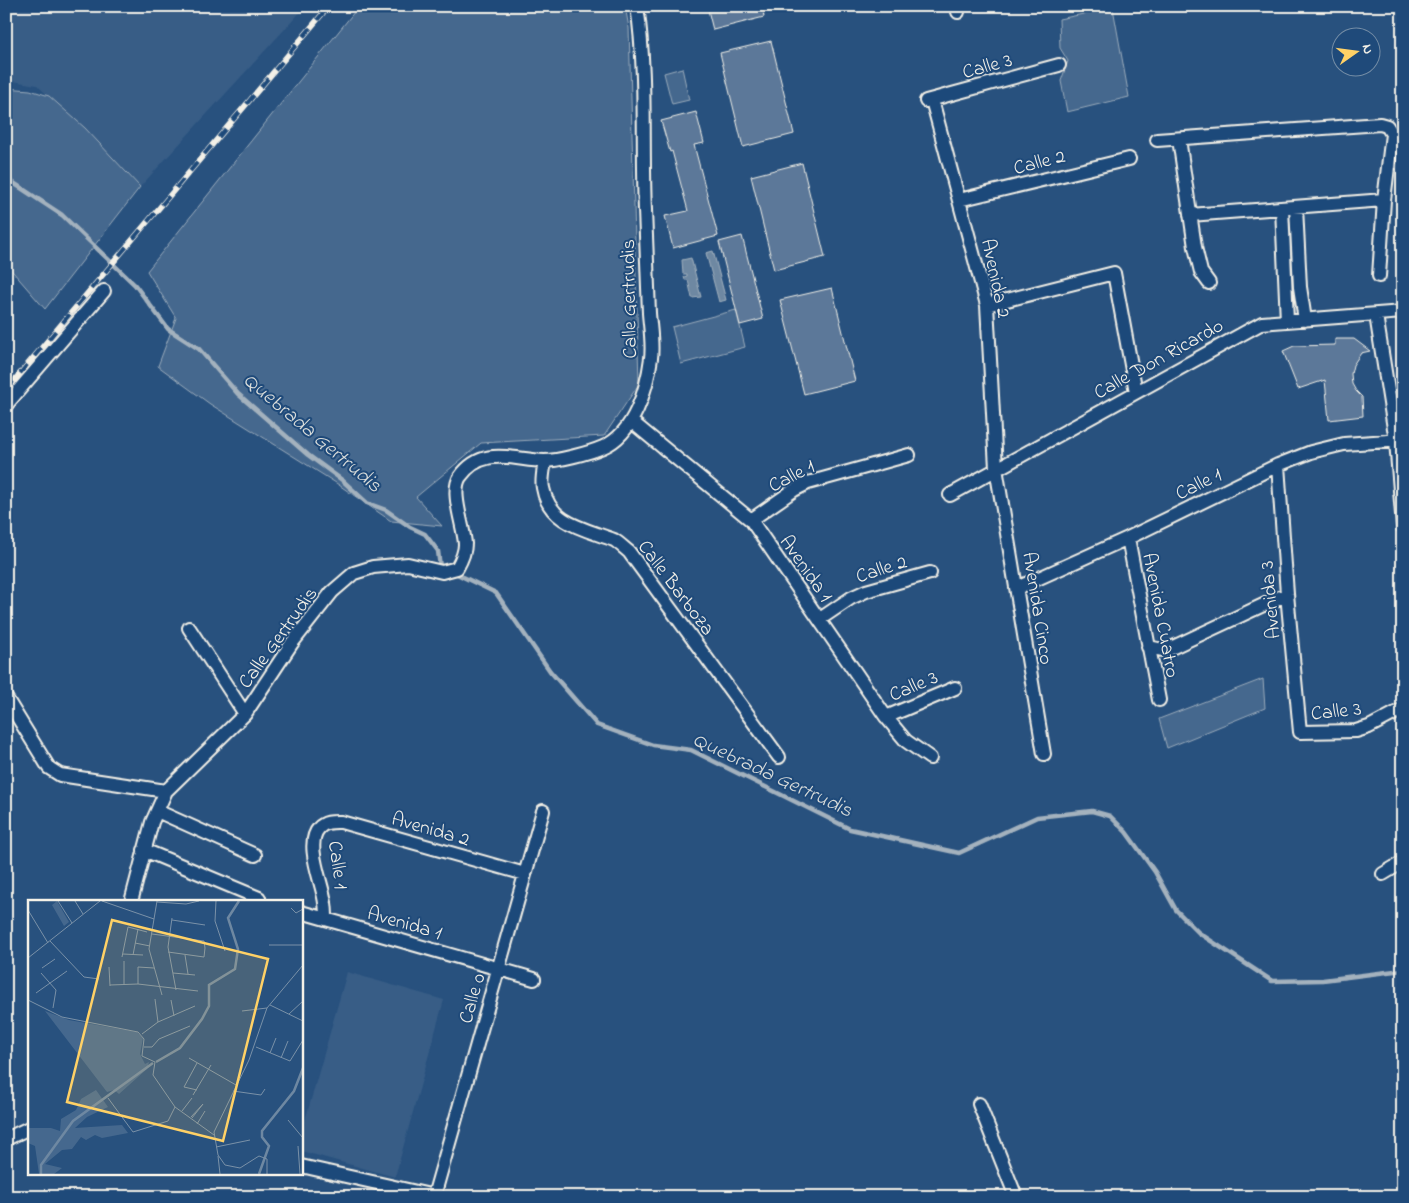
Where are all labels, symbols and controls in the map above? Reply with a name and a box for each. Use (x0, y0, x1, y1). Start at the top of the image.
north arrow (1332, 28, 1382, 78)
text: N (1356, 42, 1378, 56)
street label: Calle 3 (959, 47, 1016, 88)
street label: Calle 2 (1011, 143, 1069, 184)
street label: Avenida 2 (972, 236, 1017, 321)
street label: Calle Gertrudis (615, 239, 646, 359)
street label: Calle Don Ricardo (1089, 312, 1229, 408)
water label: Quebrada Gertrudis (236, 366, 388, 501)
street label: Calle 1 (764, 453, 820, 501)
street label: Calle 1 (1171, 462, 1227, 509)
street label: Avenida 1 (771, 530, 839, 609)
street label: Calle Barboza (629, 535, 721, 642)
street label: Calle 2 (852, 548, 911, 592)
street label: Avenida Cinco (1013, 550, 1060, 667)
street label: Avenida Cuatro (1133, 551, 1186, 680)
street label: Avenida 3 (1254, 559, 1289, 640)
street label: Calle Gertrudis (232, 582, 326, 695)
street label: Calle 3 (885, 664, 943, 711)
street label: Calle 3 (1310, 695, 1363, 730)
water label: Quebrada Gertrudis (687, 726, 857, 826)
street label: Avenida 2 (388, 805, 473, 855)
street label: Calle 1 (319, 839, 354, 892)
inset map (28, 900, 302, 1176)
street label: Avenida 1 (364, 900, 445, 949)
street label: Calle 0 (452, 970, 494, 1027)

